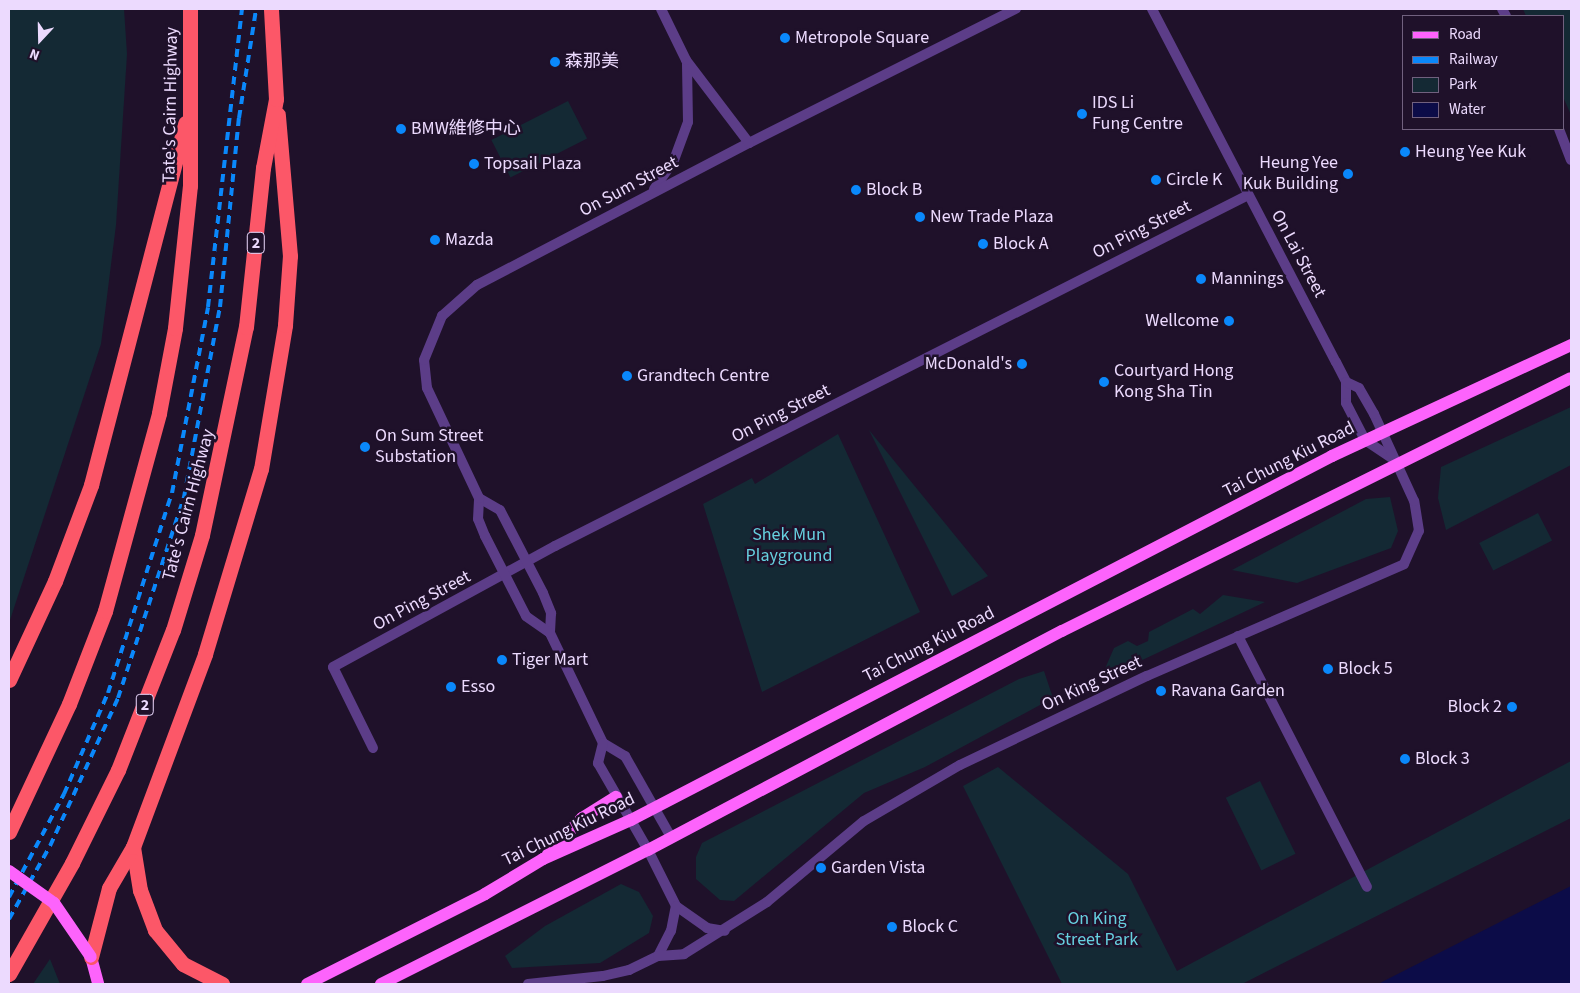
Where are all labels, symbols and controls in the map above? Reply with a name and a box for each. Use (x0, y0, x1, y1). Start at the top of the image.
north arrow (15, 15, 65, 65)
legend (1402, 15, 1565, 130)
text: Road (1449, 24, 1481, 45)
street label: Tate's Cairn Highway (159, 27, 183, 183)
place label: Metropole Square (795, 27, 929, 49)
marker: Metropole Square (779, 32, 791, 44)
text: N (27, 43, 43, 65)
text: Railway (1449, 49, 1498, 70)
place label: 森那美 (565, 51, 619, 73)
marker: 森那美 (549, 56, 561, 68)
text: Park (1449, 74, 1477, 95)
place label: IDS Li Fung Centre (1092, 93, 1183, 136)
text: Water (1449, 99, 1485, 120)
marker: IDS Li Fung Centre (1076, 108, 1088, 120)
place label: BMW維修中心 (411, 118, 521, 140)
marker: BMW維修中心 (395, 123, 407, 135)
place label: Heung Yee Kuk (1415, 141, 1526, 163)
marker: Heung Yee Kuk (1399, 146, 1411, 158)
street label: On Sum Street (576, 152, 682, 222)
place label: Topsail Plaza (484, 153, 582, 175)
place label: Heung Yee Kuk Building (1243, 153, 1338, 195)
marker: Topsail Plaza (468, 158, 480, 170)
marker: Heung Yee Kuk Building (1342, 168, 1354, 180)
place label: Circle K (1166, 169, 1223, 191)
marker: Circle K (1150, 174, 1162, 186)
place label: Block B (866, 179, 922, 201)
marker: Block B (850, 184, 862, 196)
street label: On Ping Street (1089, 196, 1195, 264)
place label: New Trade Plaza (930, 206, 1054, 228)
street label: On Lai Street (1266, 206, 1330, 302)
marker: New Trade Plaza (914, 211, 926, 223)
place label: Mazda (445, 229, 494, 251)
road number: 2 (246, 230, 266, 256)
place label: Block A (993, 233, 1048, 255)
marker: Mazda (429, 234, 441, 246)
marker: Block A (977, 238, 989, 250)
place label: Mannings (1211, 268, 1284, 290)
marker: Mannings (1195, 273, 1207, 285)
place label: Wellcome (1145, 310, 1219, 332)
marker: Wellcome (1223, 315, 1235, 327)
place label: McDonald's (925, 353, 1012, 375)
marker: McDonald's (1016, 358, 1028, 370)
place label: Courtyard Hong Kong Sha Tin (1114, 361, 1233, 404)
place label: Grandtech Centre (637, 365, 769, 387)
marker: Grandtech Centre (621, 370, 633, 382)
marker: Courtyard Hong Kong Sha Tin (1098, 376, 1110, 388)
street label: On Ping Street (728, 380, 834, 448)
street label: Tai Chung Kiu Road (1220, 418, 1358, 502)
place label: On Sum Street Substation (375, 426, 483, 468)
street label: Tate's Cairn Highway (158, 427, 220, 583)
marker: On Sum Street Substation (359, 441, 371, 453)
park label: Shek Mun Playground (746, 525, 832, 568)
street label: On Ping Street (369, 566, 475, 636)
street label: Tai Chung Kiu Road (860, 603, 998, 687)
place label: Tiger Mart (512, 649, 588, 671)
street label: On King Street (1039, 651, 1145, 717)
marker: Tiger Mart (496, 654, 508, 666)
place label: Block 5 (1338, 658, 1393, 680)
marker: Block 5 (1322, 663, 1334, 675)
place label: Esso (461, 676, 495, 698)
place label: Ravana Garden (1171, 680, 1285, 702)
marker: Esso (445, 681, 457, 693)
marker: Ravana Garden (1155, 685, 1167, 697)
road number: 2 (135, 692, 155, 718)
place label: Block 2 (1447, 696, 1502, 718)
marker: Block 2 (1506, 701, 1518, 713)
place label: Block 3 (1415, 748, 1470, 770)
marker: Block 3 (1399, 753, 1411, 765)
street label: Tai Chung Kiu Road (499, 789, 639, 871)
place label: Garden Vista (831, 857, 925, 879)
marker: Garden Vista (815, 862, 827, 874)
park label: On King Street Park (1056, 909, 1138, 952)
place label: Block C (902, 916, 958, 938)
marker: Block C (886, 921, 898, 933)

